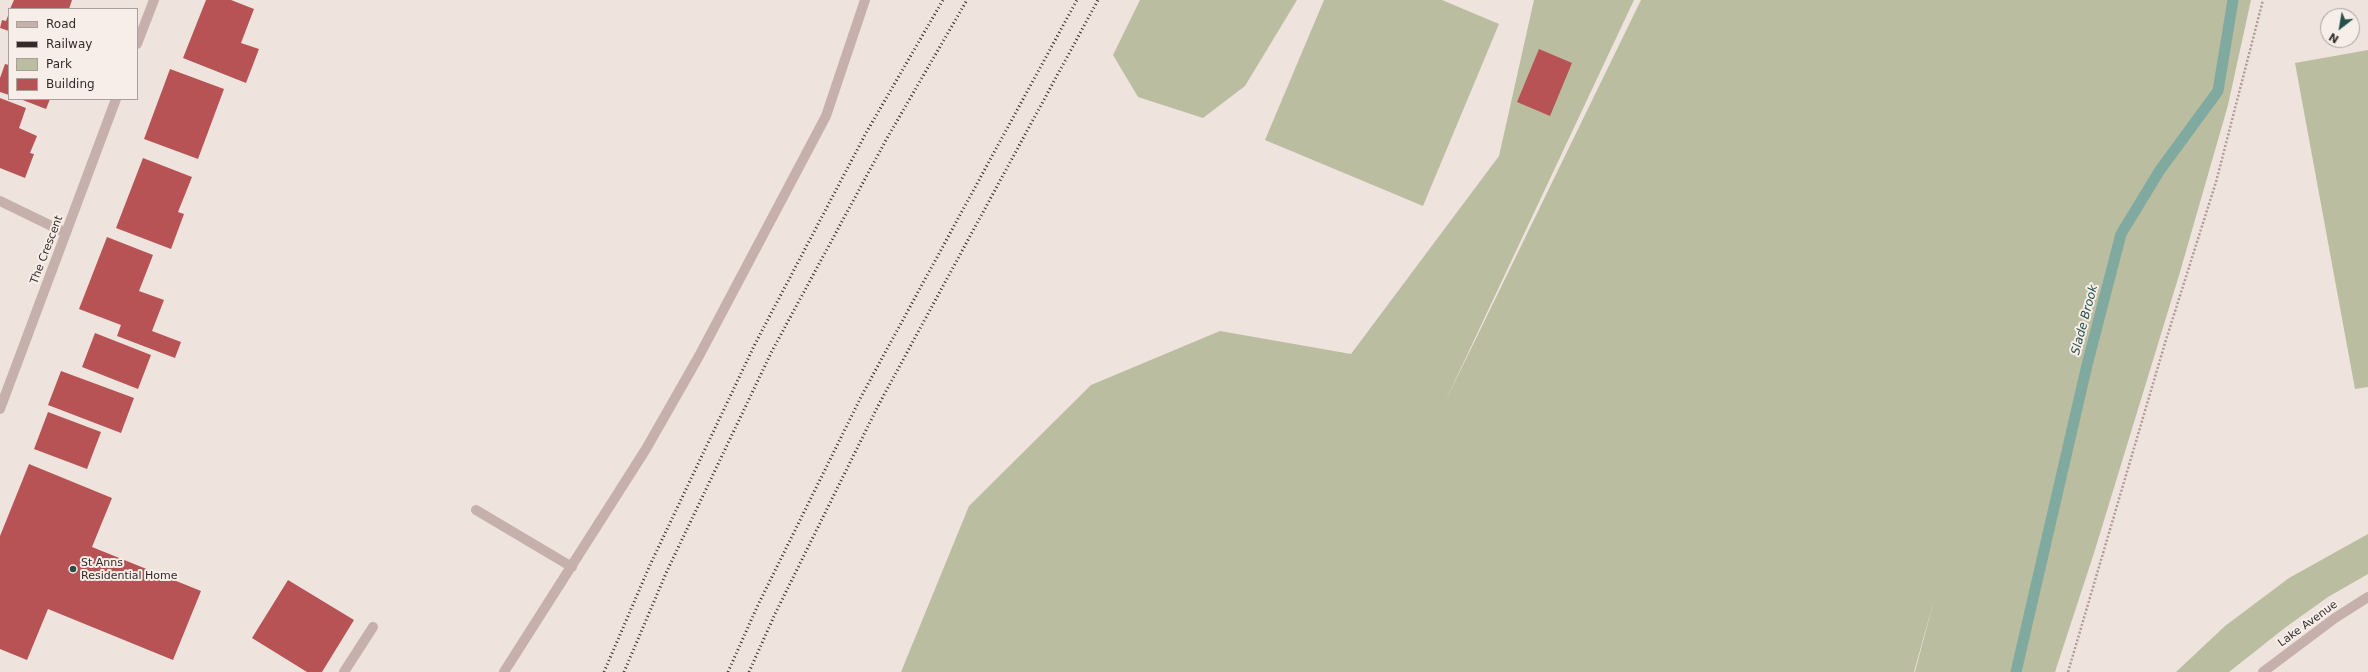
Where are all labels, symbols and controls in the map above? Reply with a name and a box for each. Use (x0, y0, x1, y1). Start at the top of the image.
legend (8, 8, 138, 100)
north arrow (2320, 8, 2360, 48)
text: Road (46, 17, 76, 31)
text: N (2327, 30, 2341, 46)
text: Railway (46, 37, 92, 51)
text: Park (46, 57, 72, 71)
text: Building (46, 77, 95, 91)
street label: The Crescent (28, 214, 66, 286)
water label: Slade Brook (2069, 283, 2101, 357)
place label: St Anns Residential Home (81, 556, 178, 582)
marker: St Anns Residential Home (68, 564, 78, 574)
street label: Lake Avenue (2276, 598, 2340, 650)

